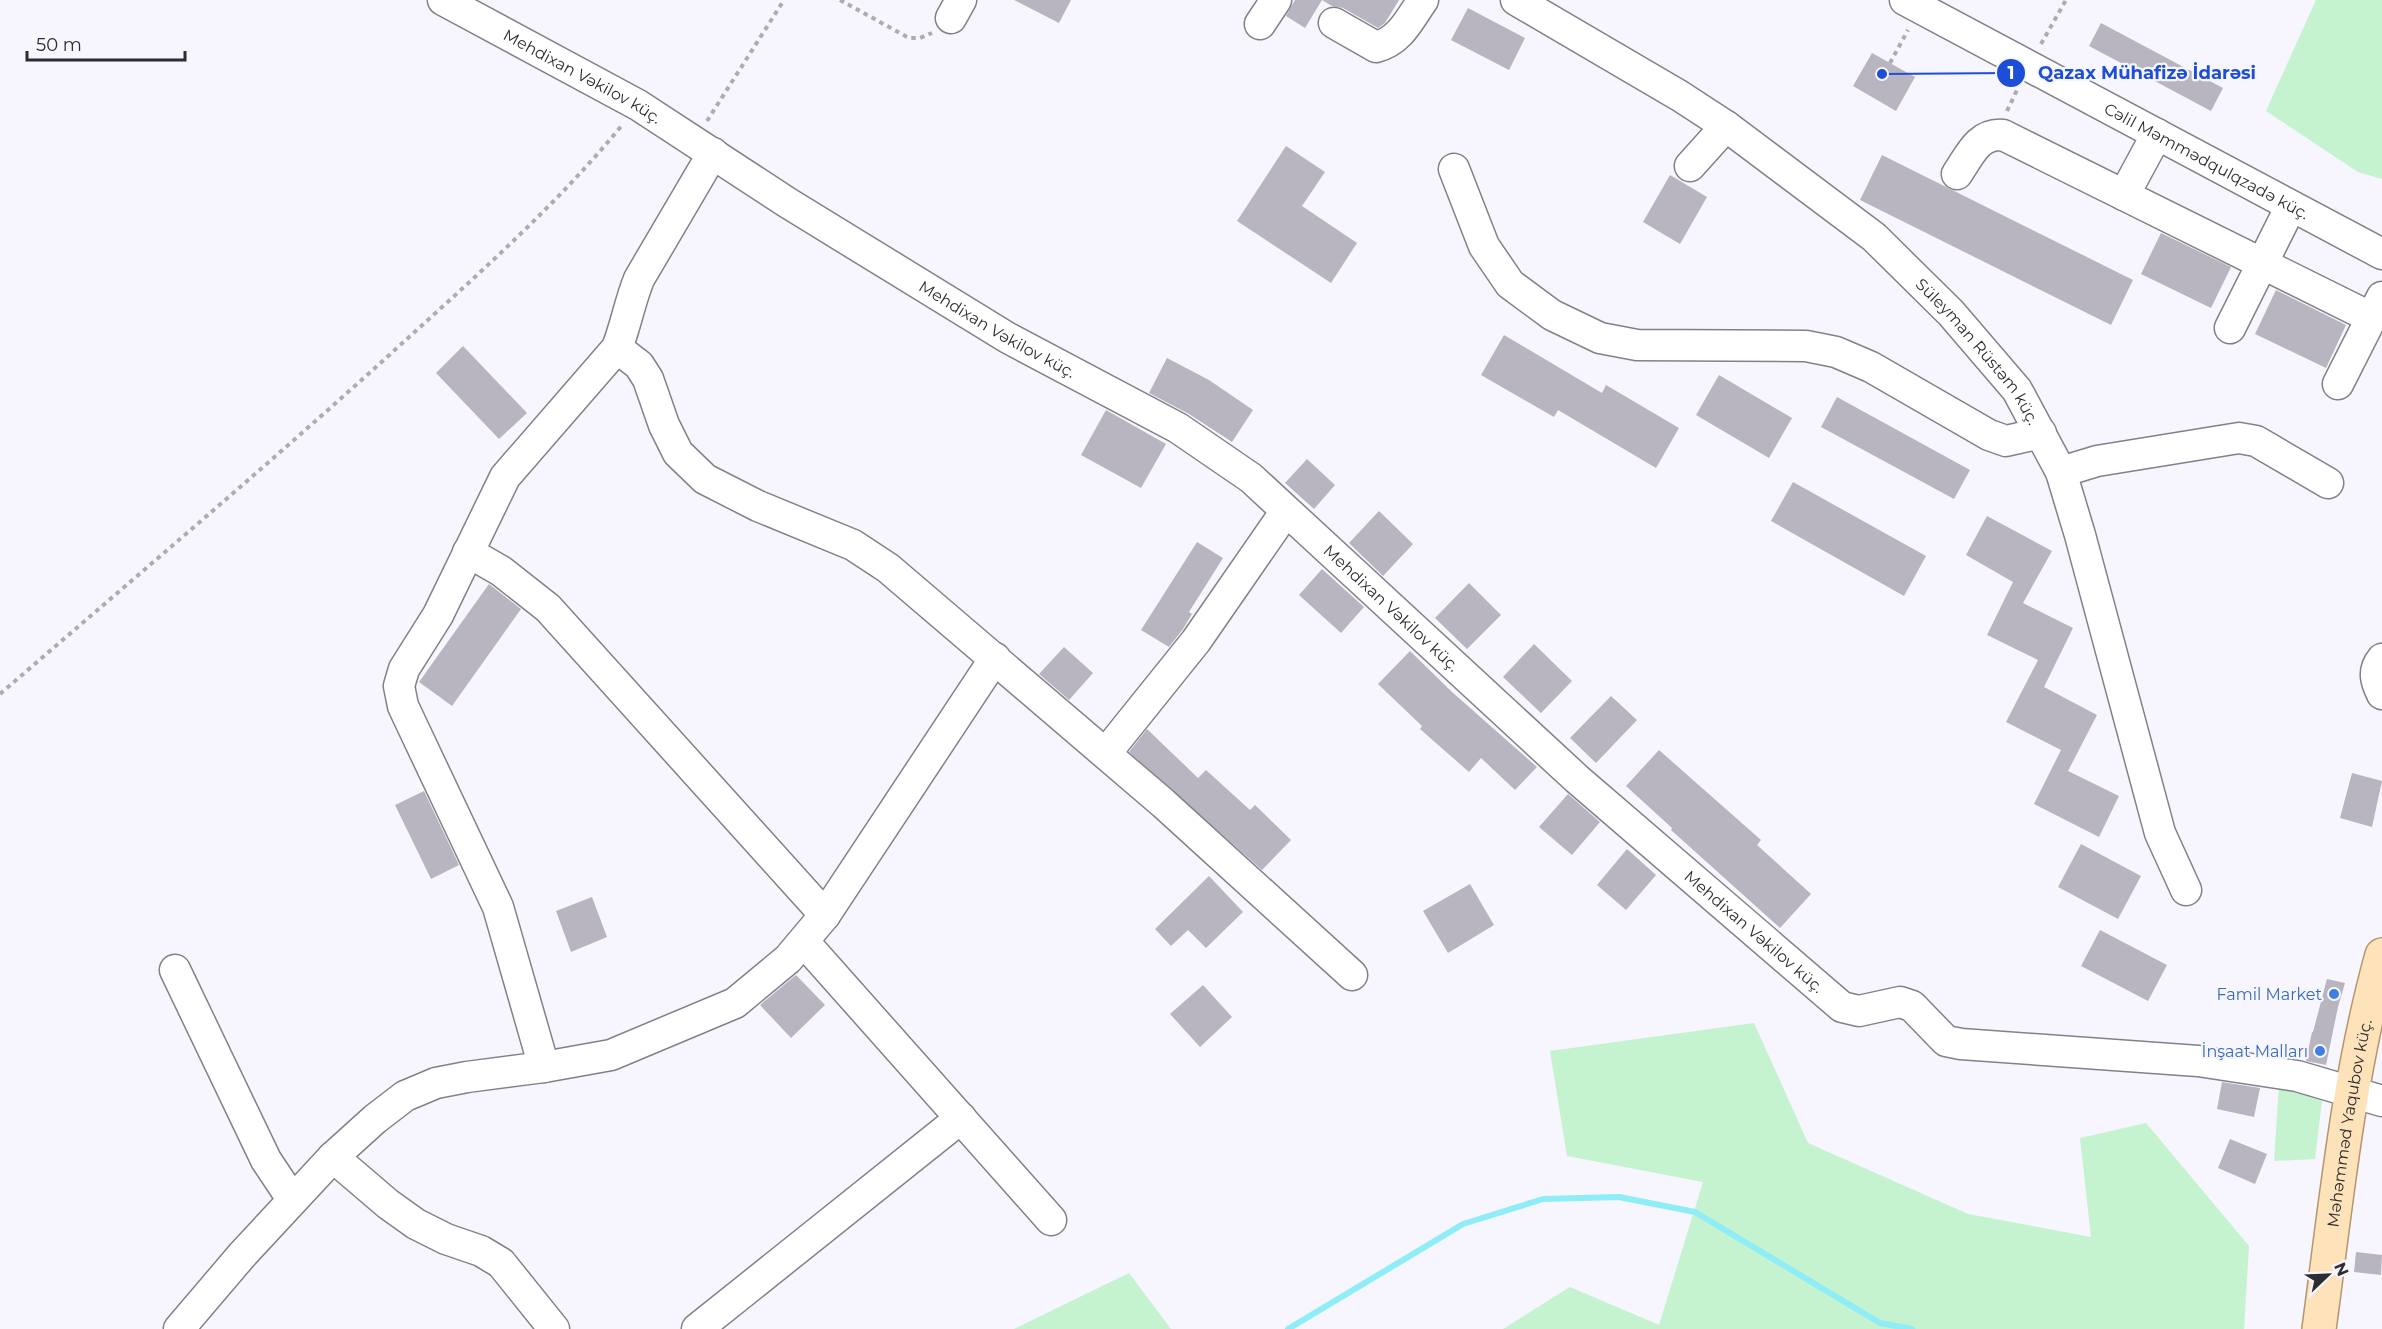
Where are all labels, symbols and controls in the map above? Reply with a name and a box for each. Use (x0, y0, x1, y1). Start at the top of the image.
scale bar (27, 24, 184, 62)
street label: Mehdixan Vəkilov küç. (500, 25, 665, 127)
text: 50 m (36, 34, 82, 56)
callout: Qazax Mühafizə İdarəsi (1996, 55, 2268, 91)
text: 1 (2007, 62, 2015, 84)
text: Qazax Mühafizə İdarəsi (2038, 62, 2256, 84)
street label: Cəlil Məmmədqulqzadə küç. (2101, 98, 2313, 223)
street label: Süleyman Rüstəm küç. (1912, 274, 2043, 428)
street label: Mehdixan Vəkilov küç. (916, 276, 1079, 382)
street label: Mehdixan Vəkilov küç. (1320, 541, 1463, 675)
street label: Mehdixan Vəkilov küç. (1681, 866, 1828, 997)
place label: Famil Market (2217, 985, 2322, 1004)
marker: Famil Market (2327, 987, 2341, 1001)
street label: Məhəmməd Yaqubov küç. (2323, 1017, 2375, 1229)
place label: İnşaat Malları (2202, 1042, 2308, 1061)
marker: İnşaat Malları (2313, 1044, 2327, 1058)
north arrow (2298, 1245, 2358, 1305)
text: N (2330, 1260, 2353, 1279)

